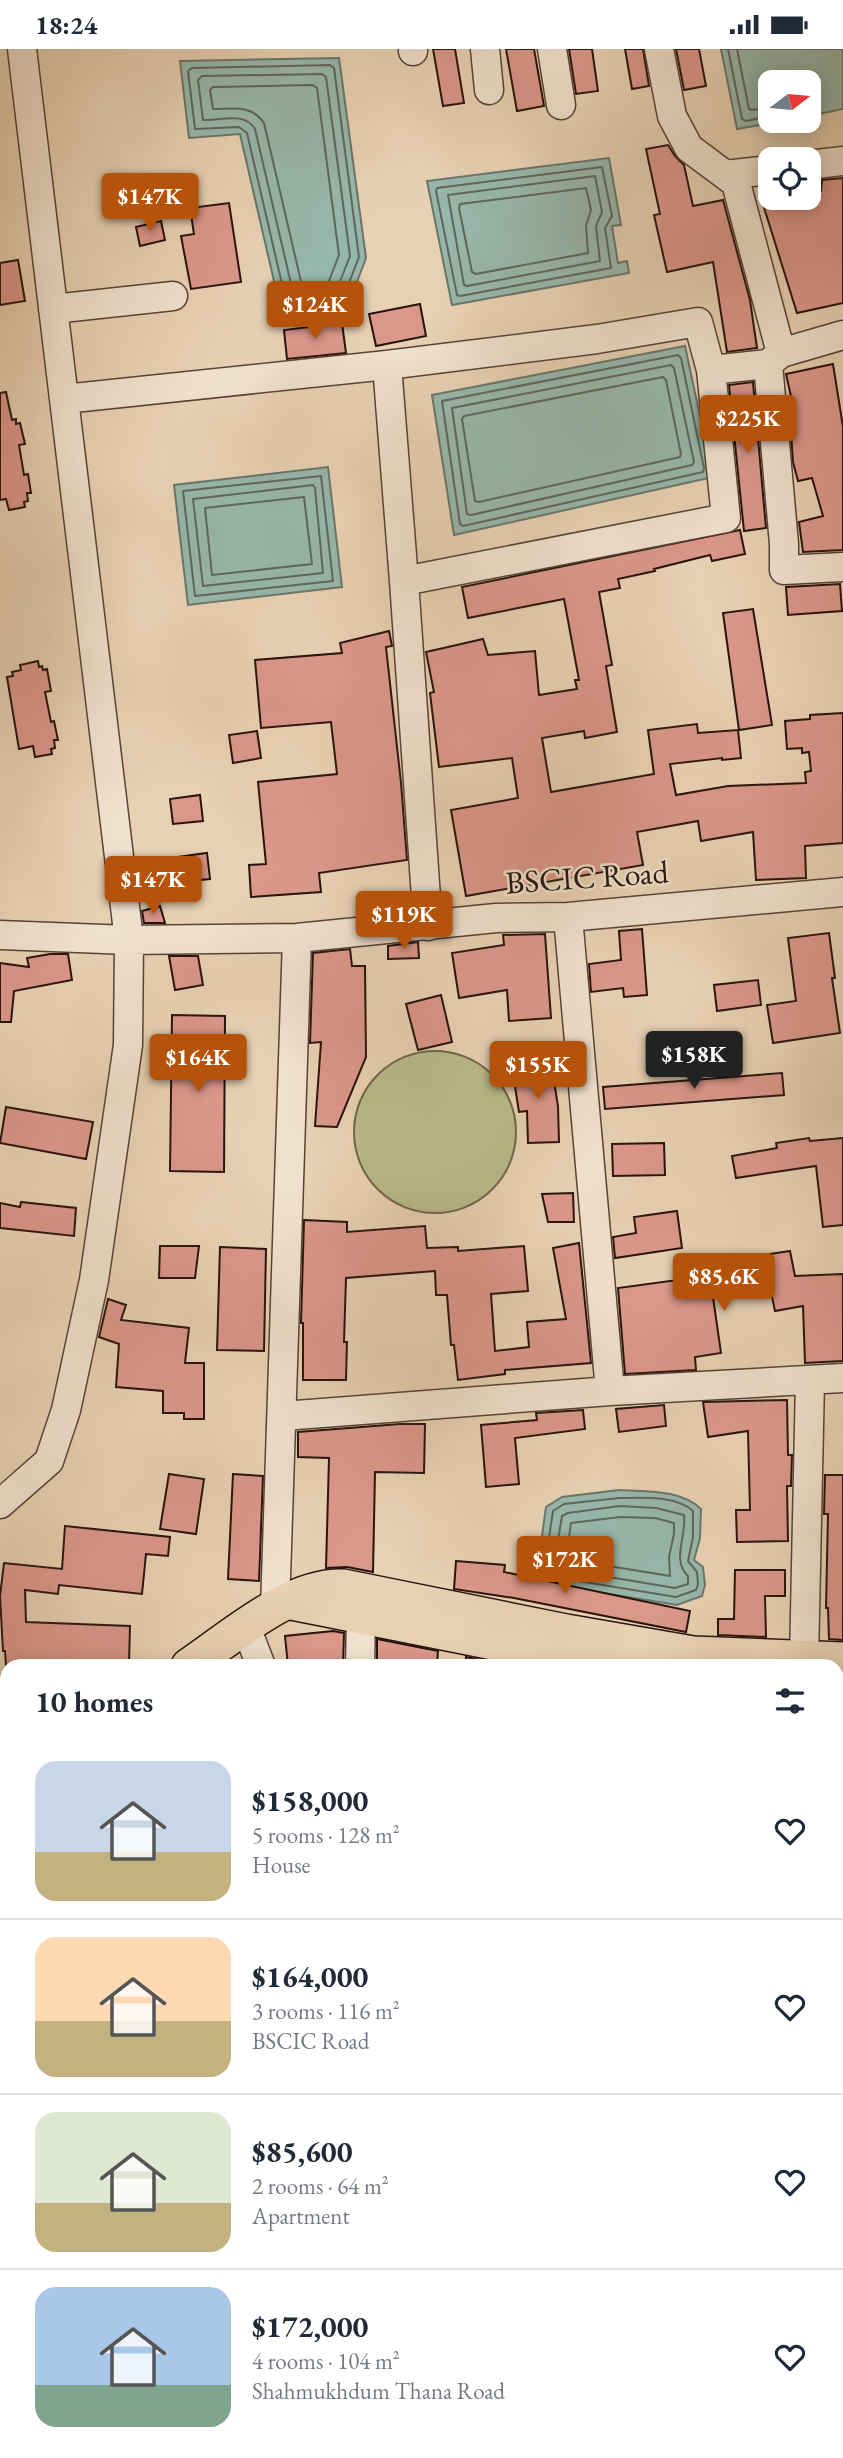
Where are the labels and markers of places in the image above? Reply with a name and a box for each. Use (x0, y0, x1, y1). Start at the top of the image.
pin: $147K (101, 173, 199, 233)
pin: $124K (266, 281, 364, 341)
pin: $225K (699, 395, 797, 455)
pin: $147K (104, 857, 202, 916)
pin: $119K (355, 891, 453, 951)
pin: $158K (645, 1031, 743, 1091)
pin: $164K (149, 1035, 247, 1094)
pin: $155K (489, 1041, 587, 1101)
pin: $85.6K (667, 1253, 781, 1313)
pin: $172K (516, 1537, 614, 1596)

